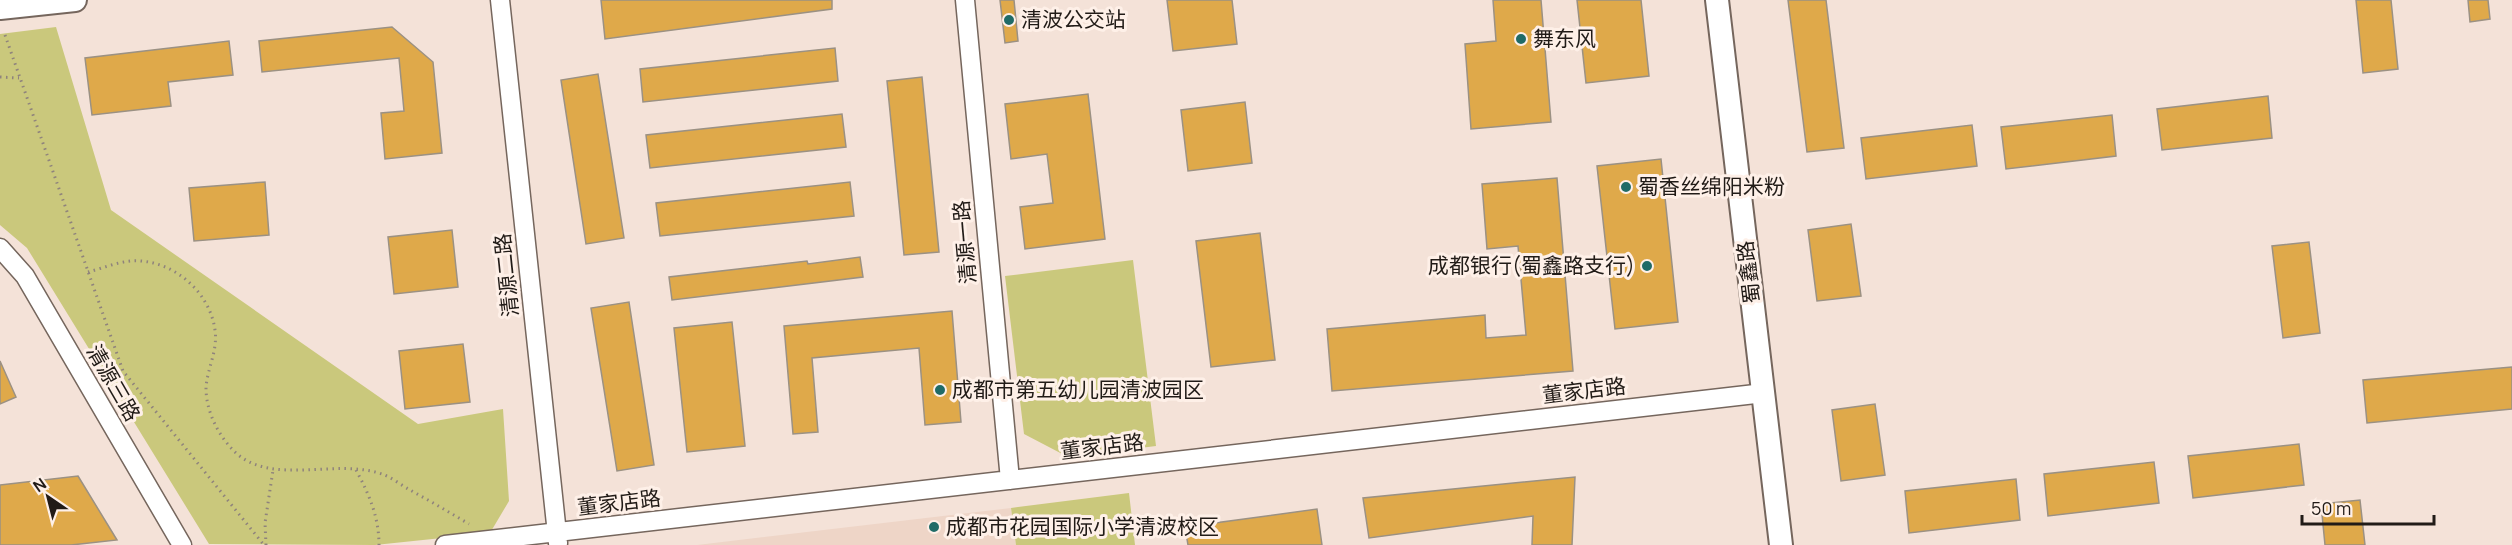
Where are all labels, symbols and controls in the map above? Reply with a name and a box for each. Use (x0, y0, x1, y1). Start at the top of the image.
place label: 清波公交站 (1021, 5, 1126, 33)
marker: 清波公交站 (1002, 13, 1016, 27)
place label: 舞东风 (1533, 24, 1596, 52)
marker: 舞东风 (1514, 32, 1528, 46)
place label: 蜀香丝绵阳米粉 (1638, 172, 1785, 200)
marker: 蜀香丝绵阳米粉 (1619, 180, 1633, 194)
street label: 清源一路 (946, 199, 982, 285)
street label: 清源二路 (488, 232, 524, 318)
street label: 蜀鑫路 (1730, 239, 1766, 305)
place label: 成都银行(蜀鑫路支行) (1428, 251, 1635, 279)
marker: 成都银行(蜀鑫路支行) (1640, 259, 1654, 273)
street label: 清源三路 (81, 339, 147, 426)
street label: 董家店路 (1540, 371, 1627, 409)
place label: 成都市第五幼儿园清波园区 (952, 375, 1204, 403)
marker: 成都市第五幼儿园清波园区 (933, 383, 947, 397)
street label: 董家店路 (1058, 427, 1145, 465)
north arrow (18, 467, 78, 527)
text: N (28, 472, 50, 497)
street label: 董家店路 (575, 483, 662, 521)
scale bar (2302, 488, 2434, 526)
text: 50 m (2311, 496, 2351, 520)
place label: 成都市花园国际小学清波校区 (946, 512, 1219, 540)
marker: 成都市花园国际小学清波校区 (927, 520, 941, 534)

